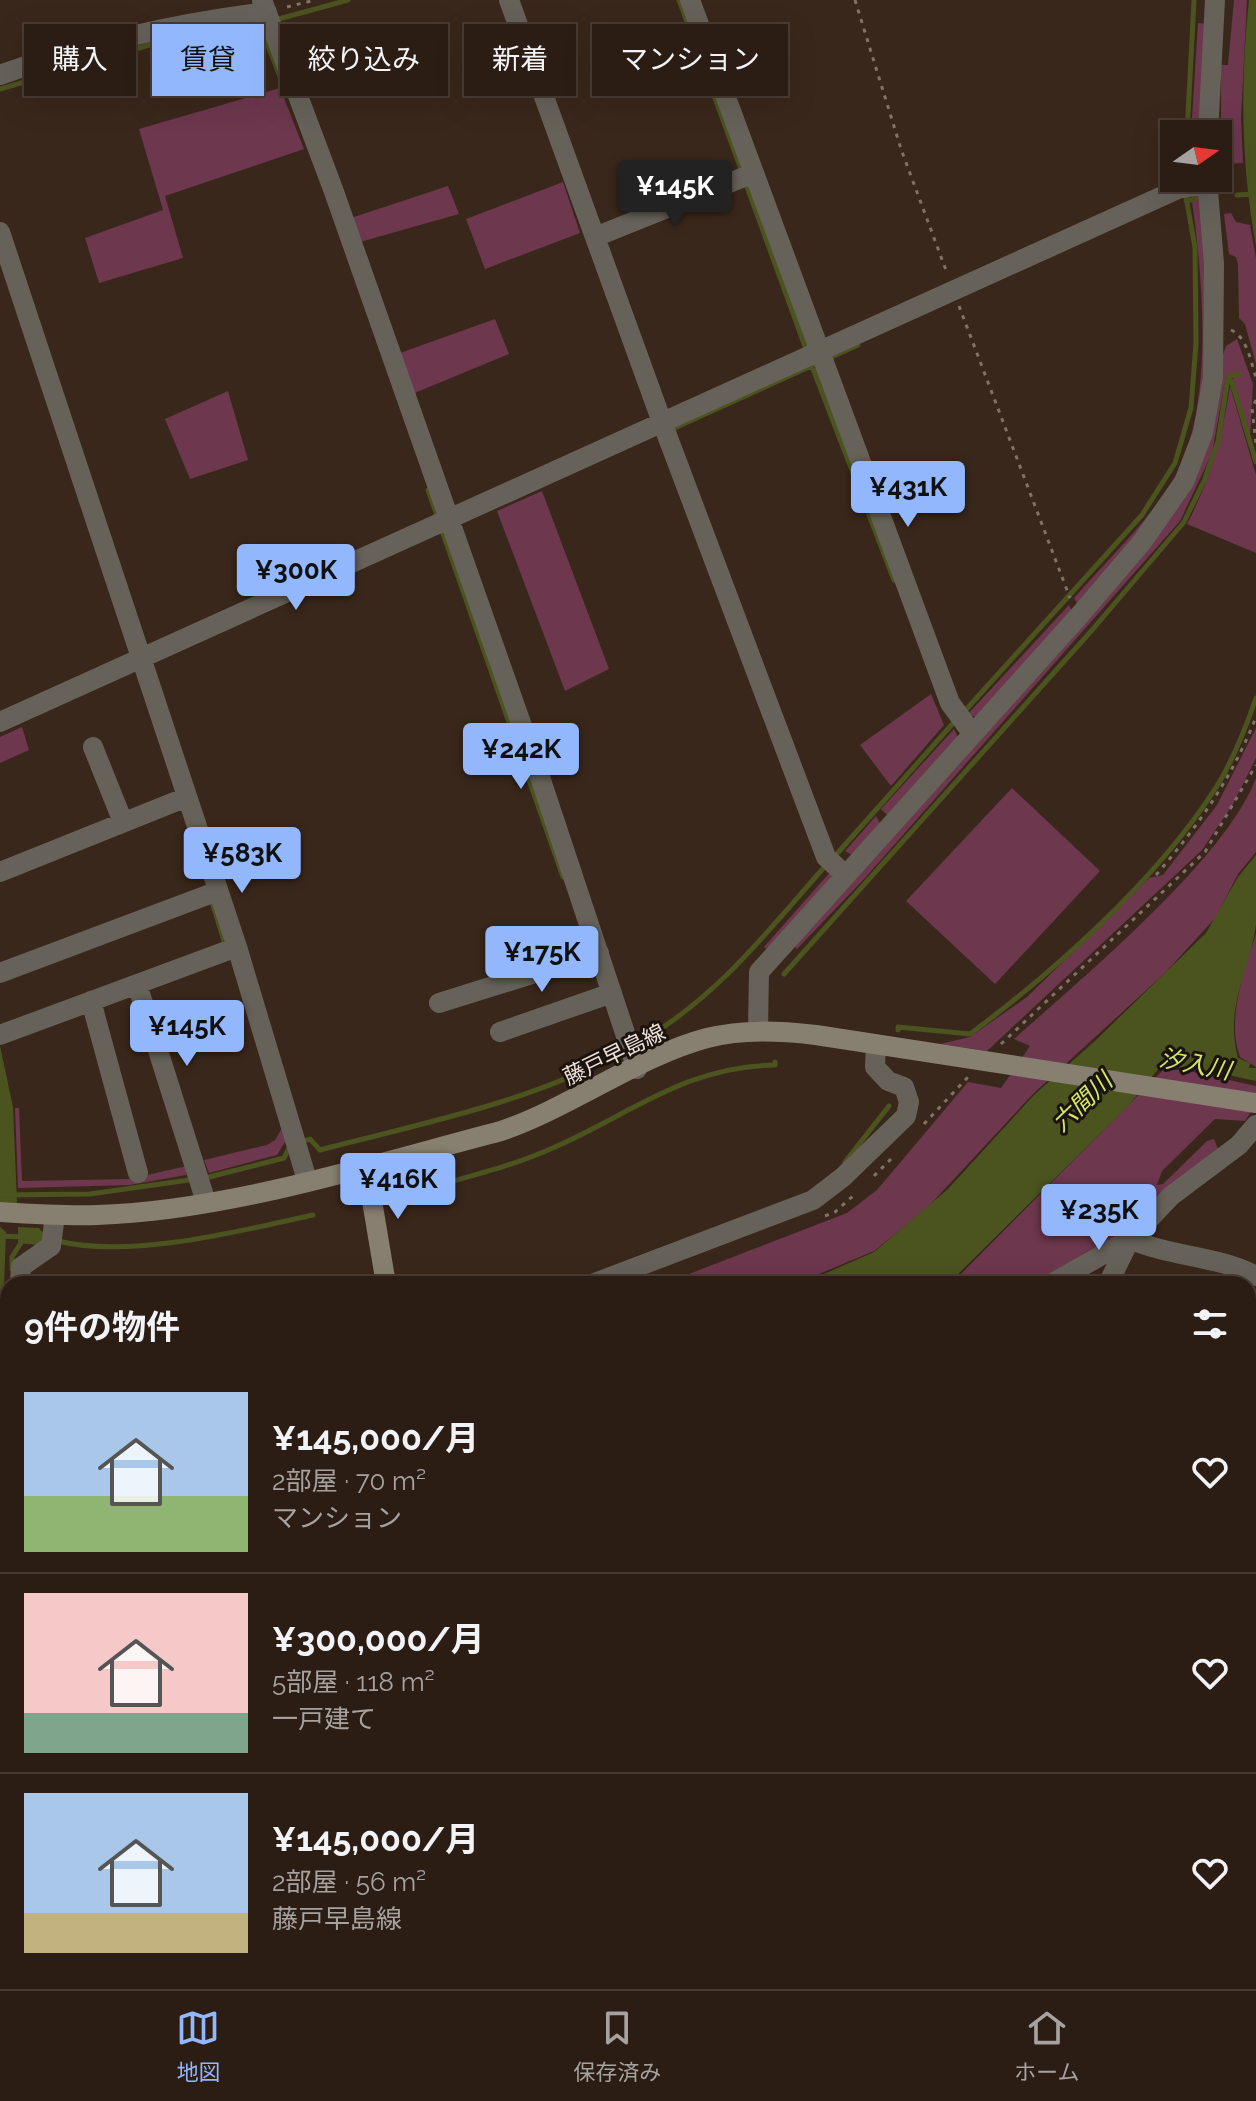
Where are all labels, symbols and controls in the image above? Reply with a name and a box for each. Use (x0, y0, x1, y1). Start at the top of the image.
chip: 購入 (24, 24, 136, 96)
chip: 賃貸 (152, 24, 264, 96)
chip: 絞り込み (280, 24, 448, 96)
chip: 新着 (464, 24, 576, 96)
chip: マンション (592, 24, 788, 96)
north arrow (1160, 120, 1232, 192)
map controls (1160, 120, 1232, 192)
pin: ¥145K (619, 160, 731, 228)
text: ¥145K (636, 171, 714, 201)
pin: ¥431K (852, 461, 964, 529)
text: ¥431K (869, 472, 947, 502)
pin: ¥300K (240, 544, 352, 612)
text: ¥300K (255, 555, 337, 585)
pin: ¥242K (465, 723, 577, 791)
text: ¥242K (481, 734, 561, 764)
pin: ¥583K (186, 827, 298, 895)
text: ¥583K (202, 838, 282, 868)
pin: ¥175K (486, 926, 598, 994)
text: ¥175K (503, 937, 581, 967)
pin: ¥145K (131, 1000, 243, 1068)
text: ¥145K (148, 1011, 226, 1041)
street label: 藤戸早島線 (559, 1018, 669, 1090)
water label: 汐入川 (1157, 1043, 1236, 1086)
water label: 六間川 (1046, 1064, 1120, 1137)
pin: ¥416K (342, 1153, 454, 1221)
text: ¥416K (358, 1164, 438, 1194)
pin: ¥235K (1043, 1184, 1155, 1252)
text: ¥235K (1059, 1195, 1139, 1225)
icon: filters (1188, 1302, 1232, 1346)
text: 9件の物件 (24, 1307, 180, 1347)
text: ¥145,000/月 (272, 1418, 479, 1458)
icon: home (88, 1424, 184, 1520)
icon: heart (1188, 1450, 1232, 1494)
text: 2部屋 · 70 m² (272, 1466, 426, 1496)
text: マンション (272, 1503, 402, 1533)
text: ¥300,000/月 (272, 1619, 485, 1659)
icon: home (88, 1625, 184, 1721)
icon: heart (1188, 1651, 1232, 1695)
text: 5部屋 · 118 m² (272, 1667, 435, 1697)
text: 一戸建て (272, 1704, 376, 1734)
text: ¥145,000/月 (272, 1819, 479, 1859)
icon: home (88, 1825, 184, 1921)
icon: heart (1188, 1851, 1232, 1895)
text: 2部屋 · 56 m² (272, 1867, 426, 1897)
text: 藤戸早島線 (272, 1904, 402, 1934)
tab: 地図 (176, 2006, 220, 2086)
tab: 保存済み (573, 2006, 661, 2086)
tab: ホーム (1014, 2006, 1080, 2086)

